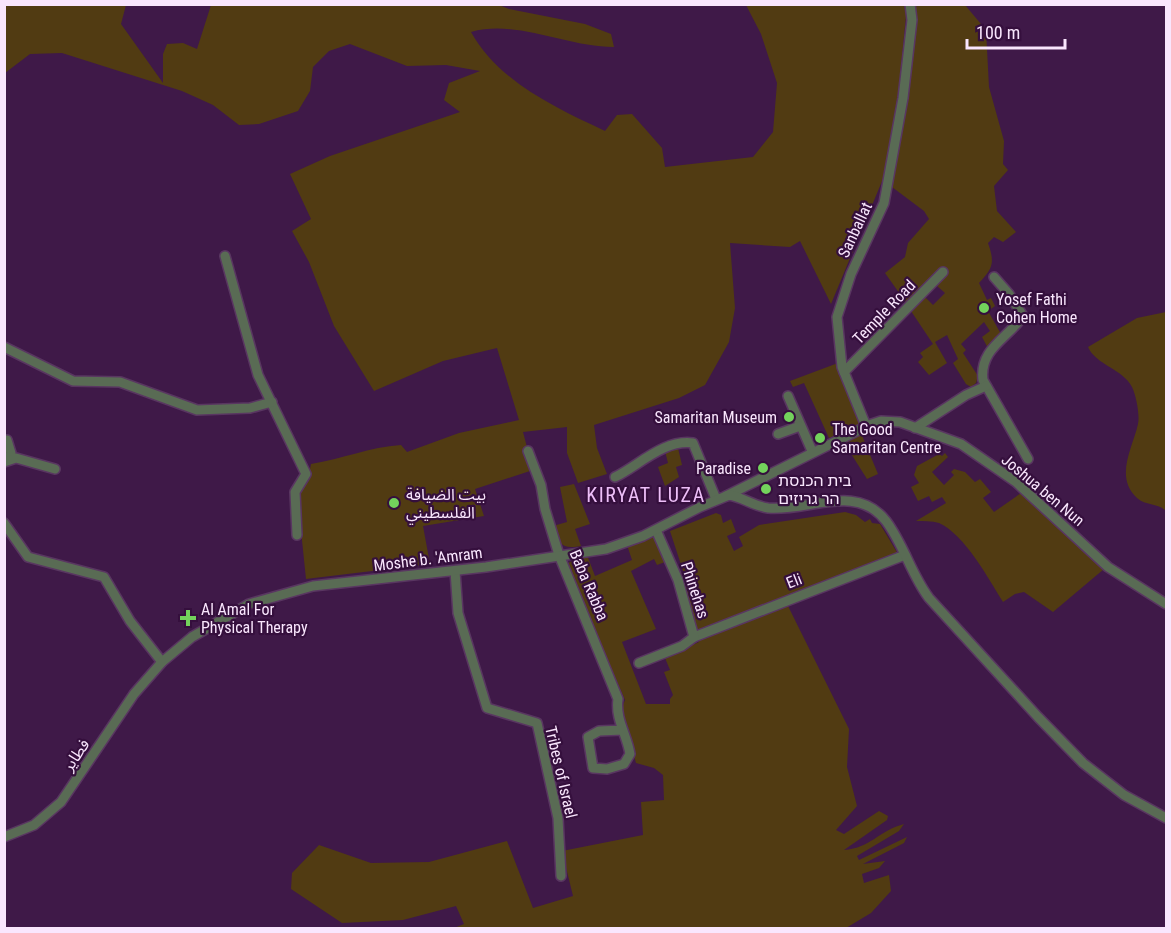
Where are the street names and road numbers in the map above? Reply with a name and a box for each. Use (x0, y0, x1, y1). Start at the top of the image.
street label: Sanballat (834, 199, 876, 261)
street label: Temple Road (849, 276, 919, 348)
street label: Joshua ben Nun (998, 450, 1088, 530)
street label: Moshe b. 'Amram (373, 543, 483, 575)
street label: Baba Rabba (566, 547, 612, 623)
street label: Phinehas (677, 559, 713, 621)
street label: Eli (783, 569, 805, 593)
street label: Tribes of Israel (541, 724, 581, 820)
street label: فطاير (58, 735, 93, 775)

